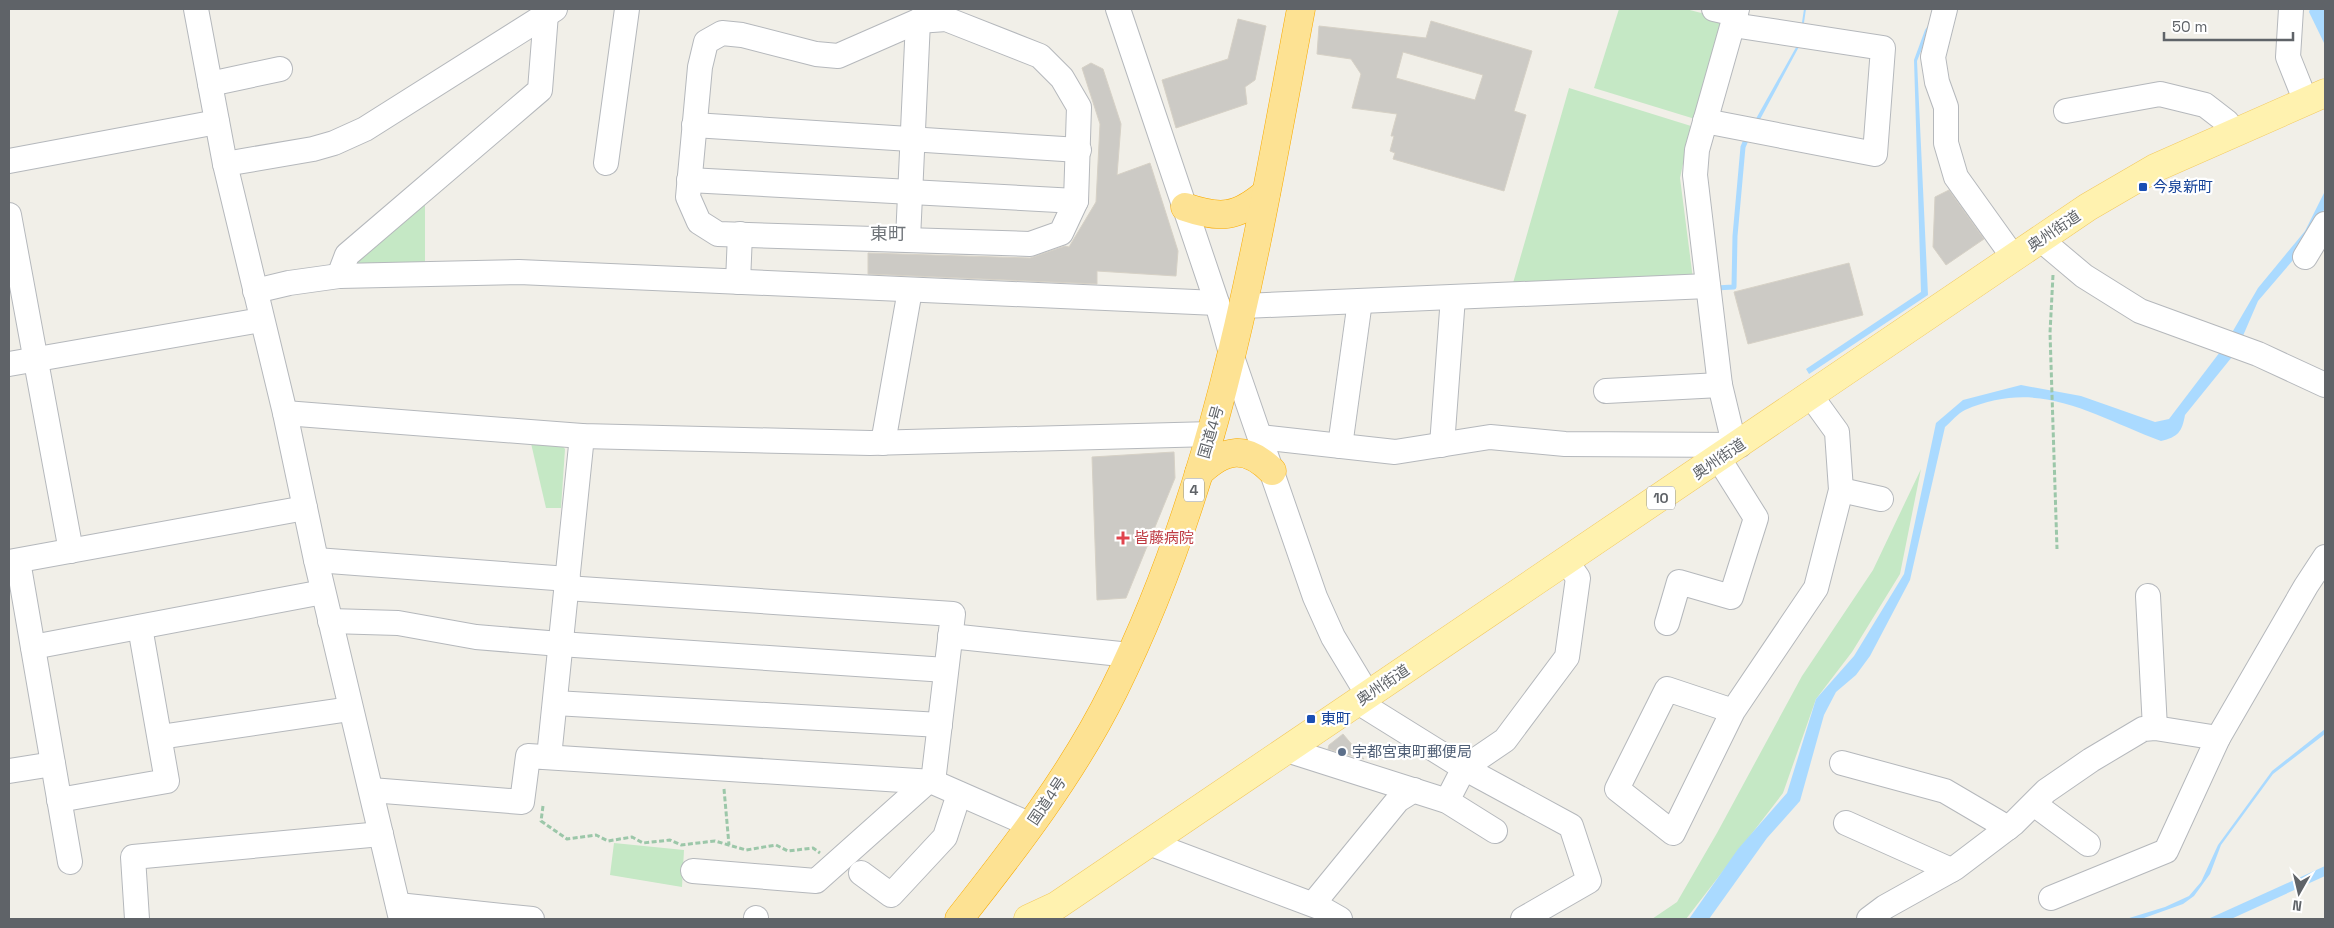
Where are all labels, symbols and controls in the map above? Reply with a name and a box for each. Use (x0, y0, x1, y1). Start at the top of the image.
scale bar (2164, 10, 2293, 42)
text: 50 m (2172, 17, 2207, 36)
place label: 今泉新町 (2153, 177, 2213, 196)
marker: 今泉新町 (2137, 181, 2149, 193)
street label: 奥州街道 (2024, 206, 2084, 255)
district label: 東町 (870, 222, 906, 245)
street label: 国道4号 (1194, 403, 1227, 461)
street label: 奥州街道 (1689, 434, 1749, 483)
road number: 4 (1184, 478, 1204, 502)
road number: 10 (1647, 486, 1675, 509)
place label: 皆藤病院 (1134, 528, 1194, 547)
marker: 皆藤病院 (1116, 531, 1130, 545)
street label: 奥州街道 (1353, 660, 1413, 709)
place label: 東町 (1321, 709, 1351, 728)
marker: 東町 (1305, 713, 1317, 725)
place label: 宇都宮東町郵便局 (1352, 742, 1472, 761)
marker: 宇都宮東町郵便局 (1336, 746, 1348, 758)
street label: 国道4号 (1024, 773, 1070, 829)
north arrow (2274, 868, 2324, 918)
text: N (2291, 896, 2303, 915)

